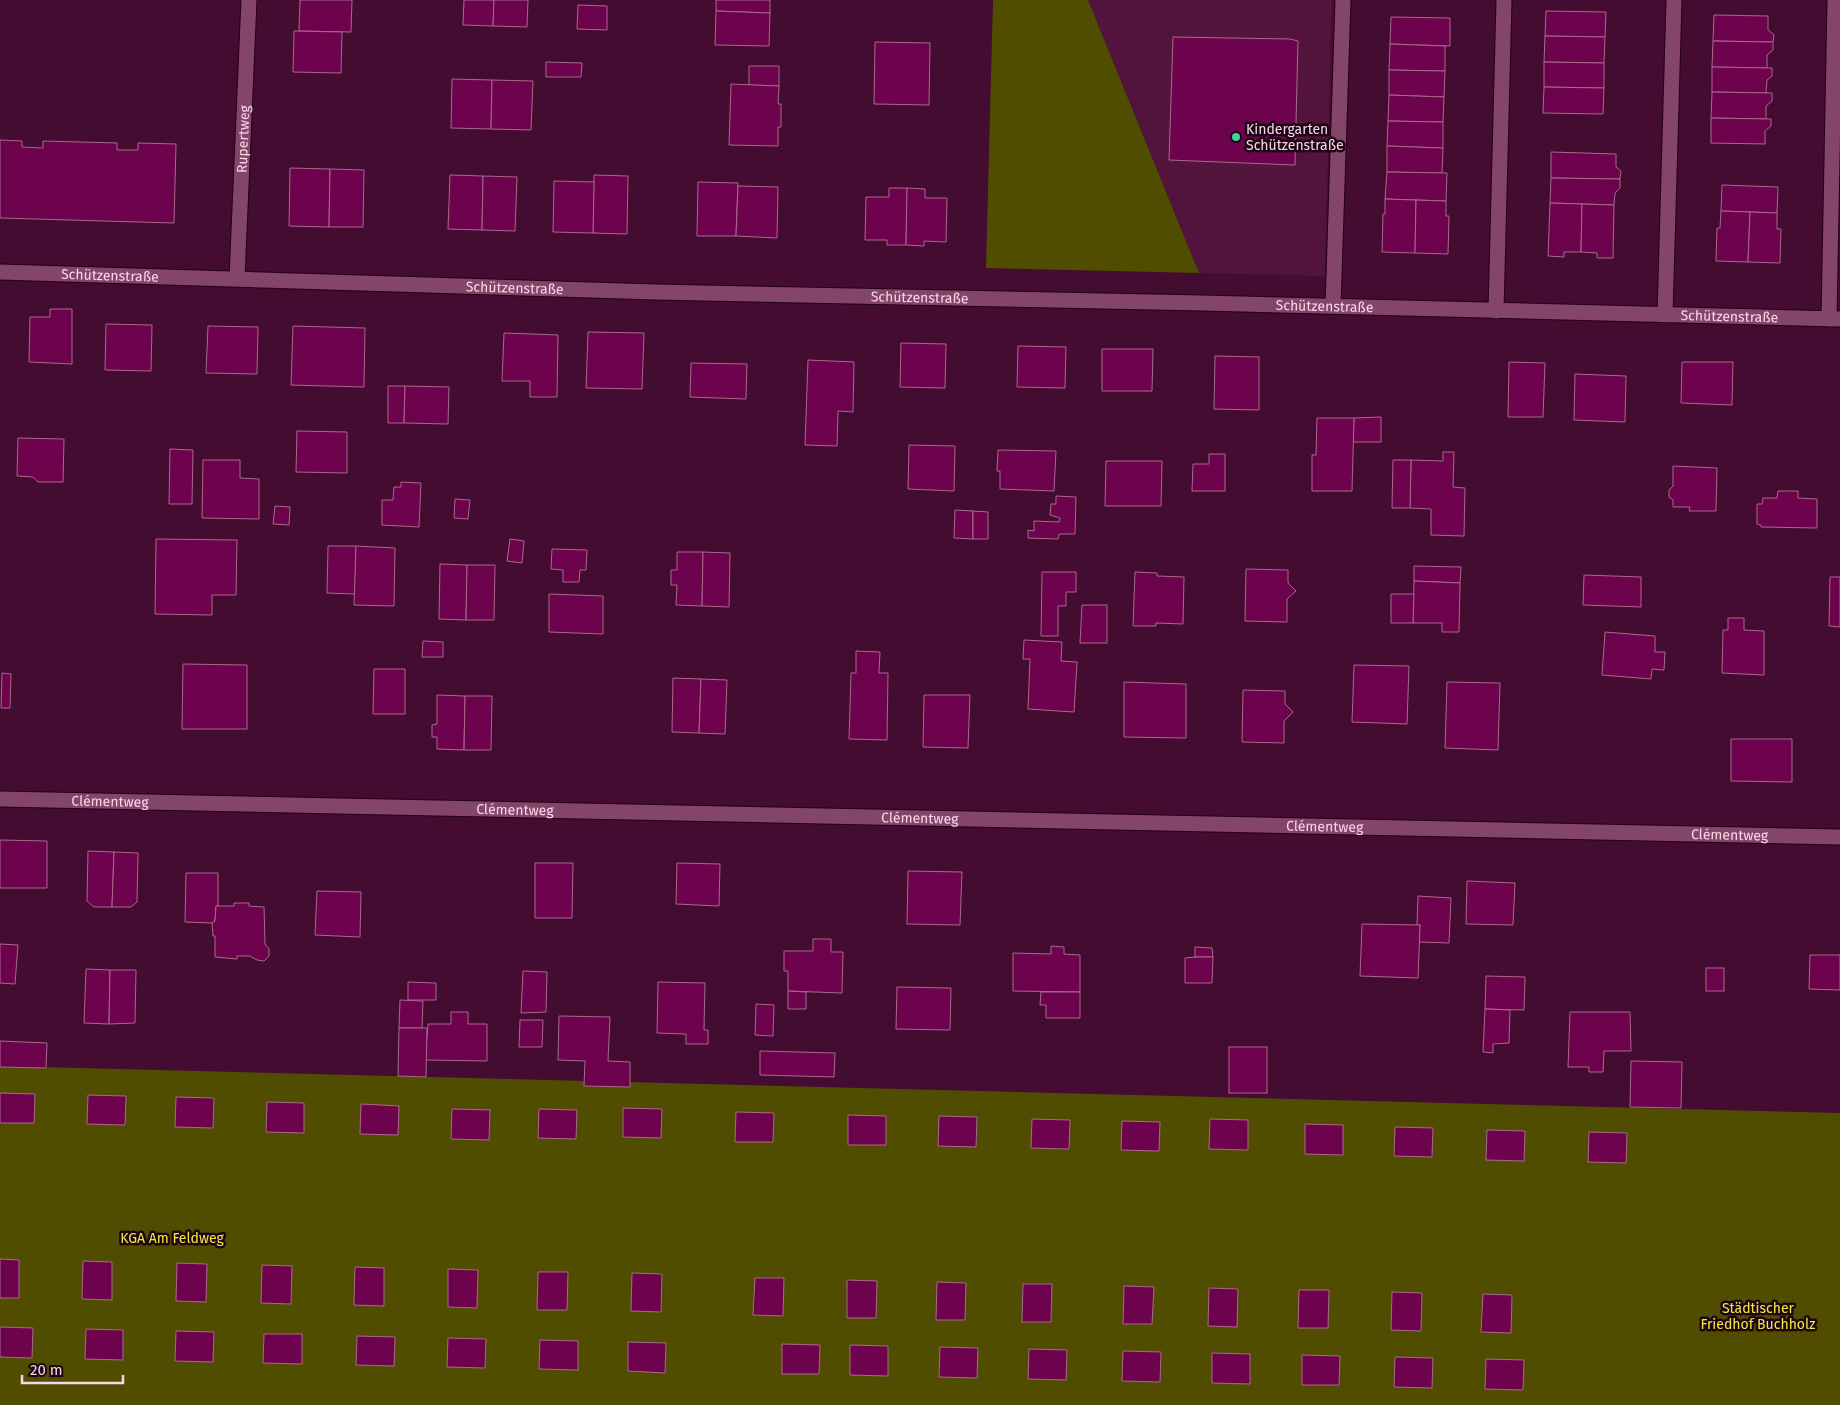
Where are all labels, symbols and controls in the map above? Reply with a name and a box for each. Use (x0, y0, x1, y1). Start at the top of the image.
street label: Rupertweg (234, 104, 253, 174)
place label: Kindergarten Schützenstraße (1246, 121, 1344, 154)
marker: Kindergarten Schützenstraße (1230, 131, 1242, 143)
street label: Schützenstraße (61, 266, 159, 286)
street label: Schützenstraße (466, 278, 564, 298)
street label: Schützenstraße (871, 288, 969, 307)
street label: Schützenstraße (1275, 297, 1374, 316)
street label: Schützenstraße (1680, 307, 1778, 326)
street label: Clémentweg (71, 792, 149, 811)
street label: Clémentweg (476, 801, 554, 819)
street label: Clémentweg (881, 809, 959, 828)
street label: Clémentweg (1286, 818, 1364, 836)
street label: Clémentweg (1691, 826, 1769, 845)
park label: KGA Am Feldweg (120, 1230, 225, 1247)
park label: Städtischer Friedhof Buchholz (1701, 1300, 1815, 1333)
scale bar (22, 1352, 124, 1384)
text: 20 m (30, 1361, 63, 1379)

